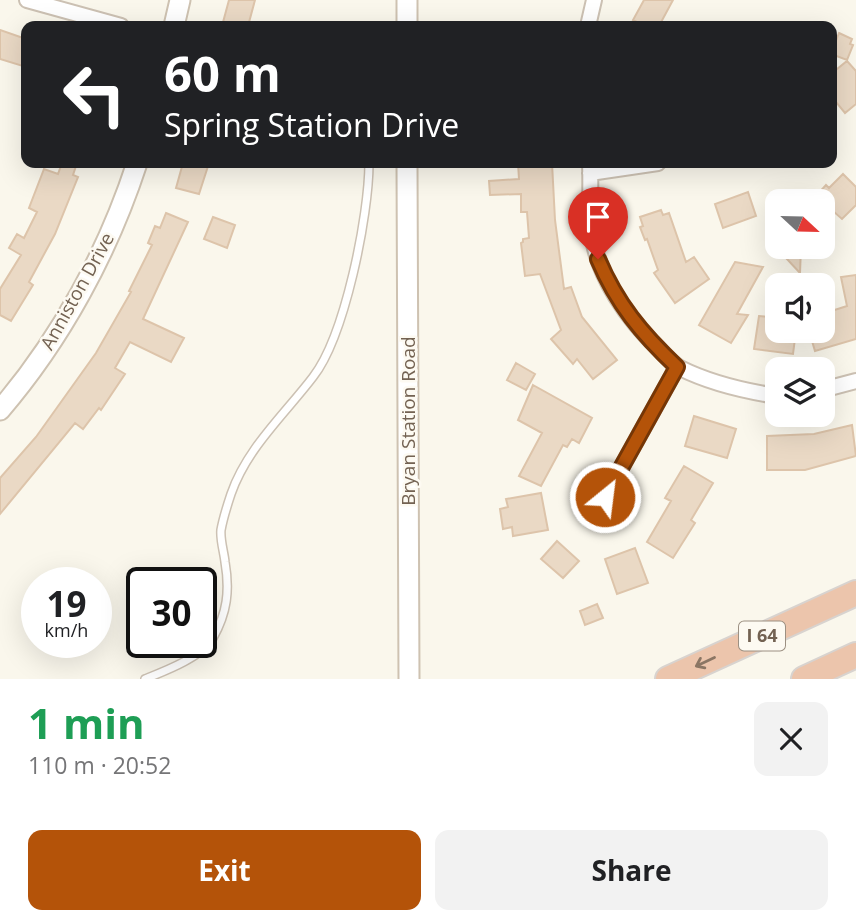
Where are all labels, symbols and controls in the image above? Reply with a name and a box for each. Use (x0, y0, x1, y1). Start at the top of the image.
text: 60 m (164, 40, 281, 106)
icon: left (49, 49, 140, 140)
text: Spring Station Drive (164, 103, 459, 146)
pin (568, 187, 628, 259)
north arrow (765, 189, 835, 259)
map controls (765, 189, 835, 427)
icon: arrive (579, 198, 617, 236)
street label: Anniston Drive (34, 228, 120, 354)
button: sound (765, 273, 835, 343)
street label: Bryan Station Road (395, 336, 421, 506)
button: layers (765, 357, 835, 427)
position arrow (568, 460, 642, 534)
speed limit sign: 30 (126, 567, 217, 658)
text: 19 (46, 580, 87, 627)
text: km/h (45, 618, 88, 642)
road number: I 64 (739, 622, 785, 650)
one-way arrow (695, 656, 716, 669)
text: 1 min (28, 694, 145, 751)
button: close (754, 702, 828, 776)
text: 110 m · 20:52 (28, 749, 171, 781)
button: Exit (28, 830, 421, 910)
button: Share (435, 830, 828, 910)

